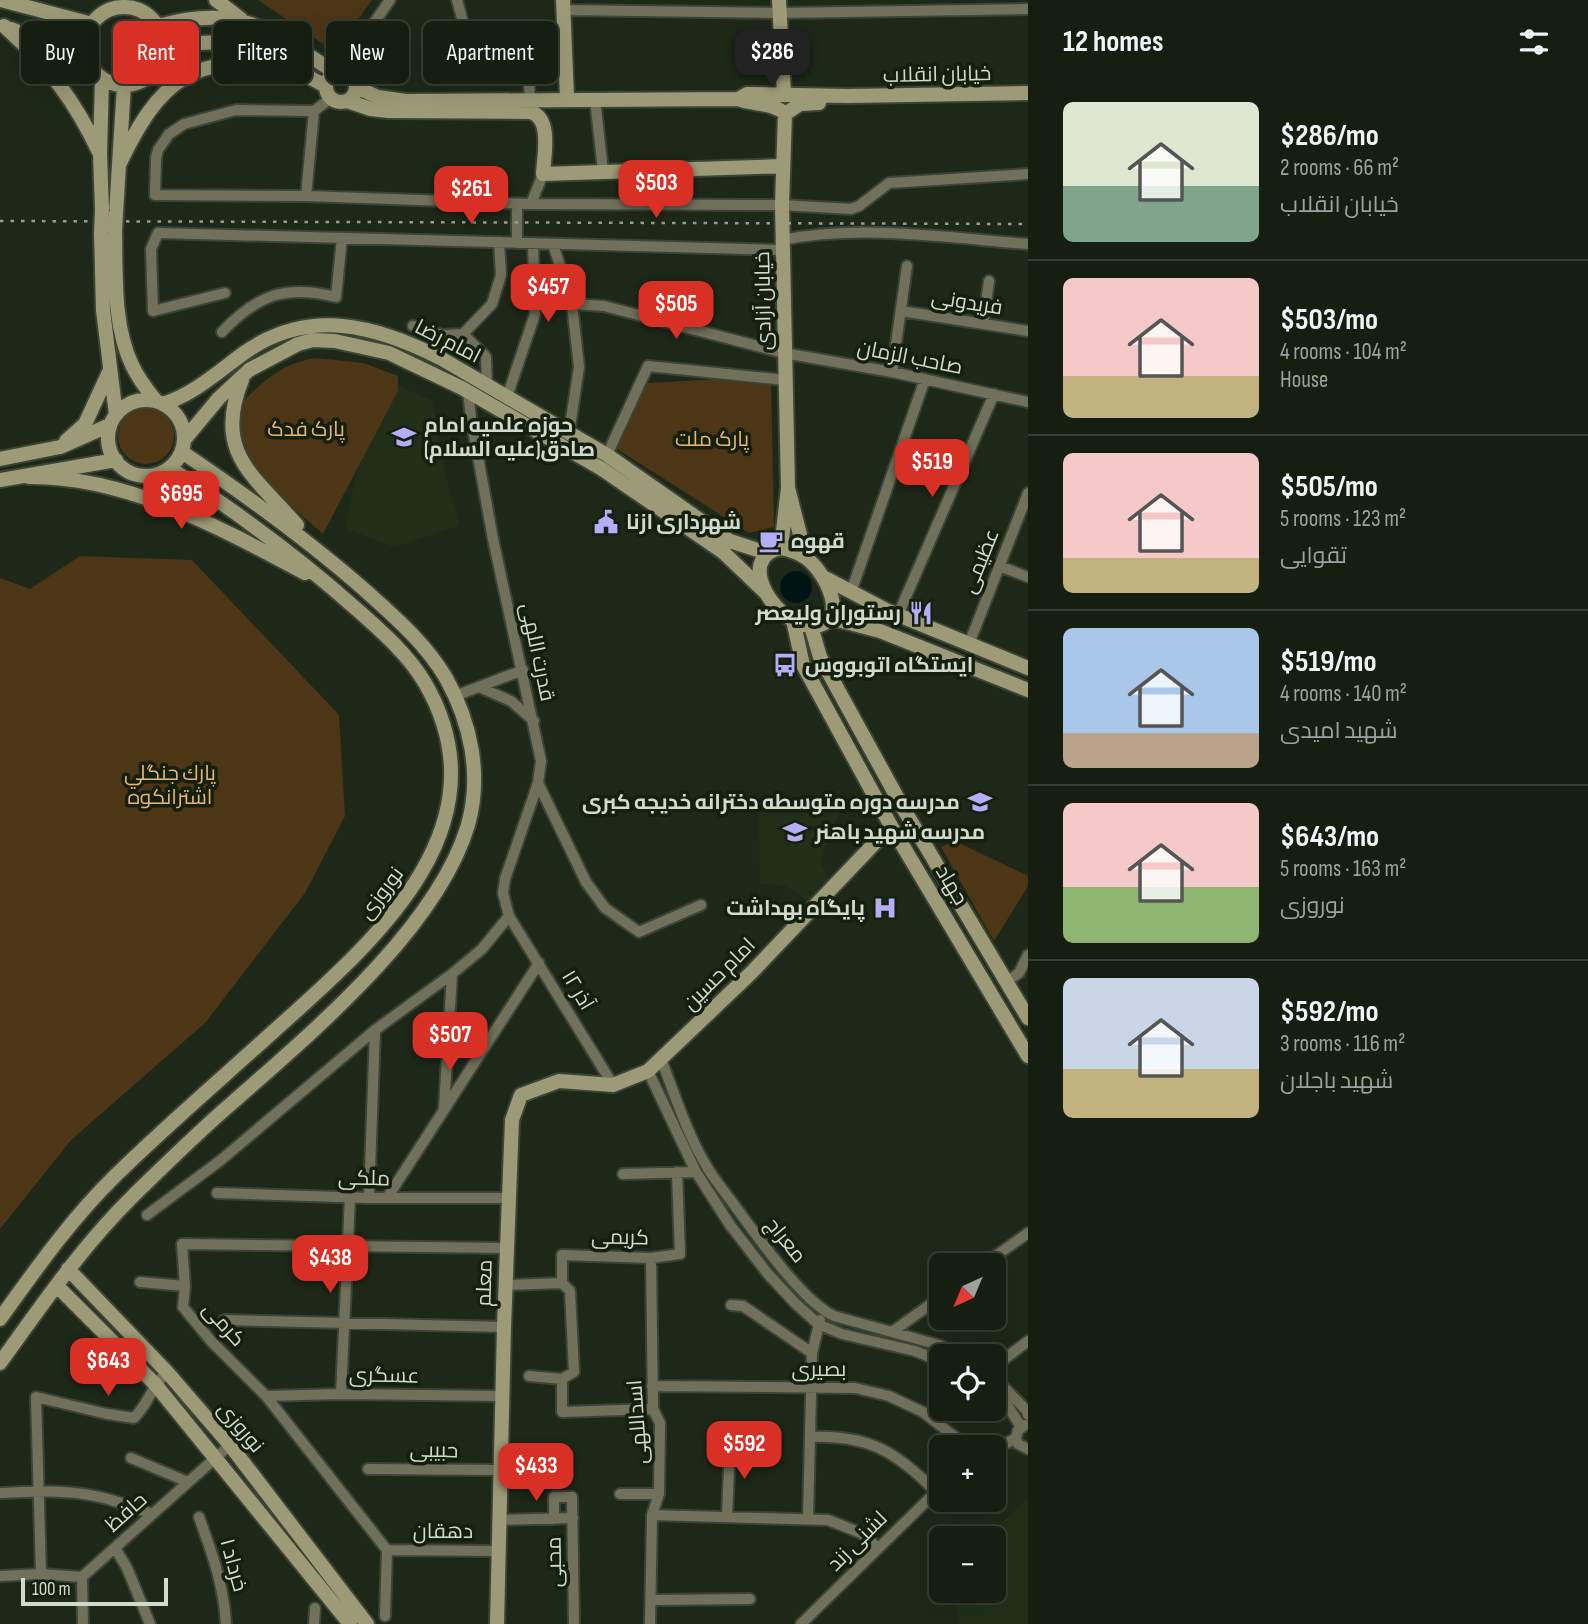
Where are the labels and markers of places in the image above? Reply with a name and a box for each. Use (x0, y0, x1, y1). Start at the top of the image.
pin: $286 (731, 29, 813, 89)
pin: $503 (615, 160, 697, 220)
pin: $261 (430, 166, 512, 226)
pin: $457 (507, 264, 589, 324)
pin: $505 (635, 282, 717, 341)
place label: حوزه علمیه امام صادق(علیه السلام) (424, 413, 595, 463)
school or university icon: حوزه علمیه امام صادق(علیه السلام) (390, 423, 418, 451)
pin: $519 (891, 440, 973, 499)
pin: $695 (140, 472, 222, 531)
public building icon: شهرداری ازنا (592, 508, 620, 536)
place label: شهرداری ازنا (626, 510, 741, 535)
cafe icon: قهوه (757, 527, 785, 555)
place label: قهوه (791, 529, 845, 554)
restaurant icon: رستوران ولیعصر (907, 599, 935, 627)
place label: رستوران ولیعصر (754, 601, 901, 626)
bus stop icon: ایستگاه اتوبووس (771, 651, 799, 679)
place label: ایستگاه اتوبووس (805, 653, 973, 678)
school or university icon: مدرسه دوره متوسطه دخترانه خدیجه کبری (966, 788, 994, 816)
place label: مدرسه دوره متوسطه دخترانه خدیجه کبری (582, 790, 960, 815)
school or university icon: مدرسه شهید باهنر (781, 818, 809, 846)
place label: مدرسه شهید باهنر (814, 820, 985, 845)
hospital icon: پایگاه بهداشت (871, 894, 899, 922)
place label: پایگاه بهداشت (726, 896, 865, 923)
pin: $507 (409, 1012, 491, 1072)
pin: $438 (289, 1236, 371, 1295)
pin: $643 (67, 1338, 149, 1398)
pin: $592 (703, 1422, 785, 1481)
pin: $433 (495, 1444, 577, 1503)

